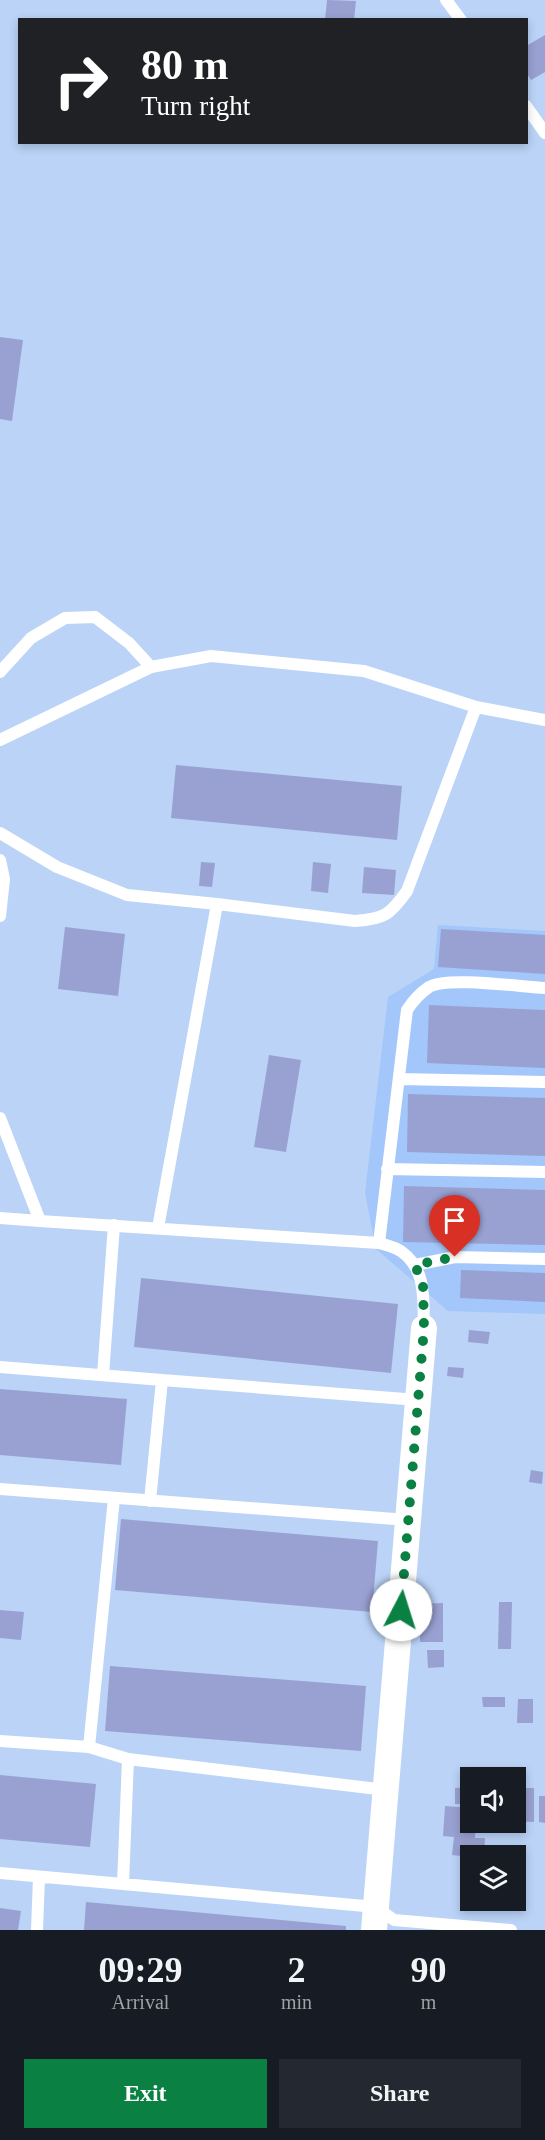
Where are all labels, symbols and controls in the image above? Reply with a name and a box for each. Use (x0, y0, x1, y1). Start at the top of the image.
icon: right (42, 42, 120, 120)
text: 80 m (141, 42, 229, 88)
text: Turn right (141, 91, 250, 121)
pin (429, 1195, 480, 1257)
icon: arrive (438, 1204, 471, 1237)
position arrow (369, 1578, 433, 1642)
map controls (460, 1767, 526, 1911)
button: sound (460, 1767, 526, 1833)
button: layers (460, 1845, 526, 1911)
text: 09:29 (98, 1950, 182, 1990)
text: 2 (288, 1950, 306, 1990)
text: 90 (411, 1950, 447, 1990)
text: Arrival (112, 1991, 169, 2013)
text: min (281, 1991, 312, 2013)
text: m (421, 1991, 436, 2013)
button: Exit (24, 2059, 267, 2128)
button: Share (279, 2059, 521, 2128)

